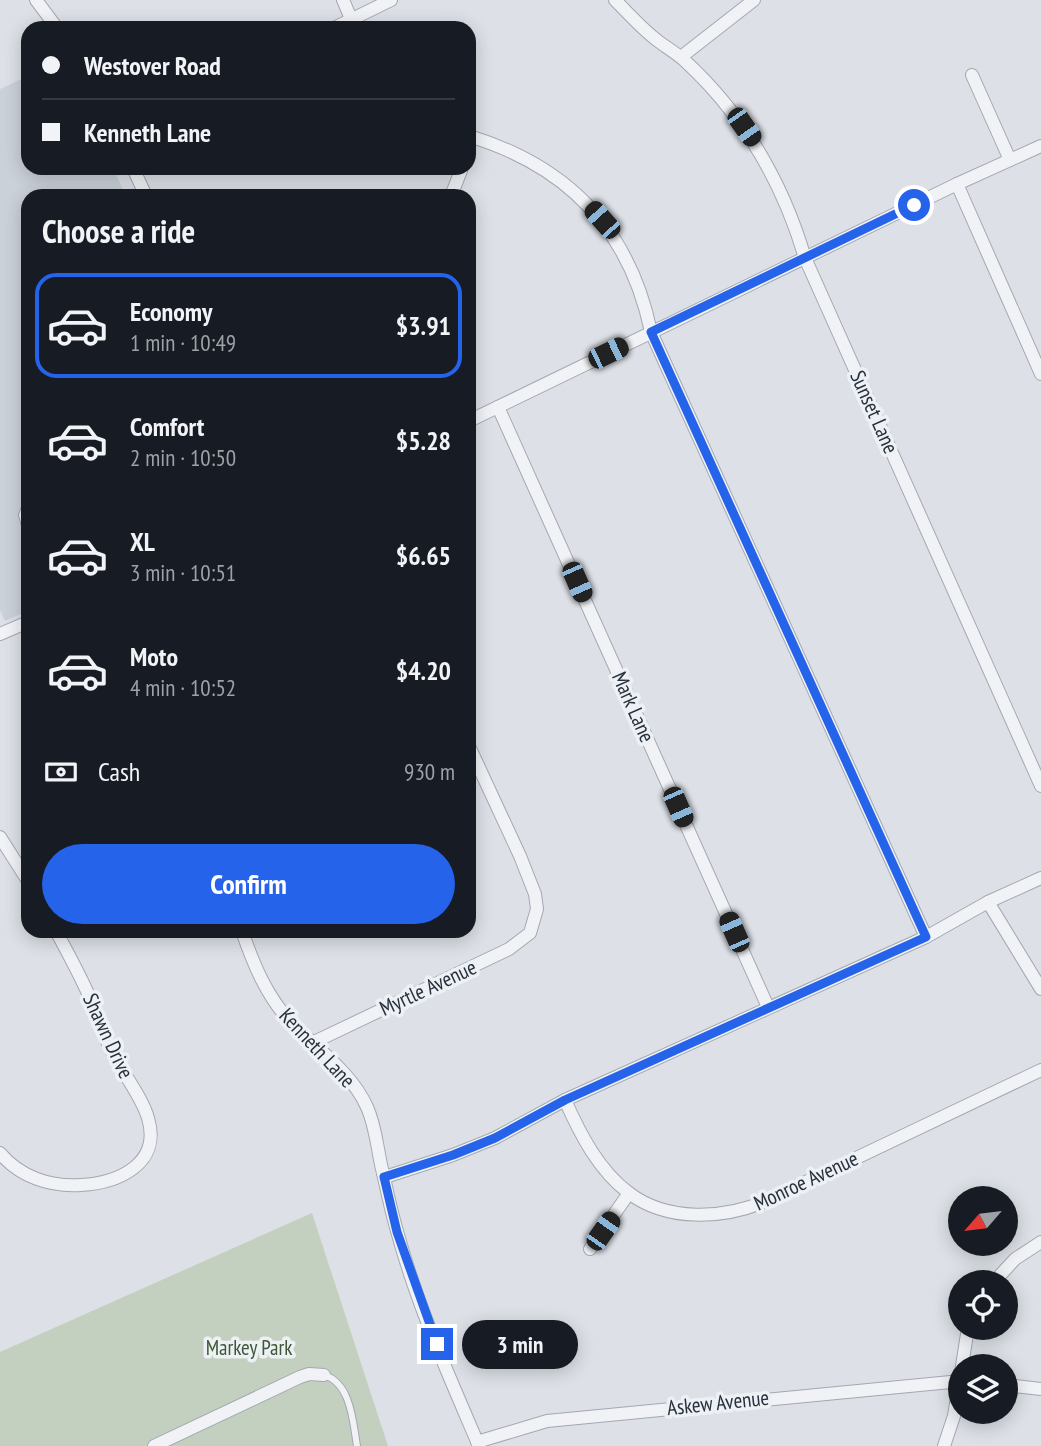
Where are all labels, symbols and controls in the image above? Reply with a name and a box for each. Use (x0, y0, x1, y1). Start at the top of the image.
text: Westover Road (84, 49, 221, 82)
car (724, 104, 765, 150)
text: Kenneth Lane (84, 116, 211, 149)
route start (898, 189, 930, 221)
car (581, 197, 624, 243)
text: Choose a ride (42, 210, 195, 252)
icon: car (46, 294, 109, 357)
text: Economy (130, 295, 212, 328)
text: $3.91 (396, 309, 451, 342)
text: 1 min · 10:49 (130, 328, 236, 357)
car (585, 334, 632, 372)
street label: Sunset Lane (844, 366, 905, 458)
icon: car (46, 409, 109, 472)
text: Comfort (130, 410, 204, 443)
text: $5.28 (396, 424, 451, 457)
text: 2 min · 10:50 (130, 443, 236, 472)
icon: car (46, 524, 109, 587)
text: XL (130, 525, 155, 558)
text: $6.65 (396, 539, 451, 572)
text: 3 min · 10:51 (130, 558, 236, 587)
car (559, 559, 596, 605)
icon: car (46, 639, 109, 702)
text: Moto (130, 640, 178, 673)
text: $4.20 (396, 654, 451, 687)
street label: Mark Lane (606, 667, 661, 746)
text: 4 min · 10:52 (130, 673, 236, 702)
icon: cash (42, 753, 80, 791)
text: Cash (98, 755, 140, 788)
text: 930 m (404, 757, 455, 786)
car (660, 784, 697, 830)
button: Confirm (42, 844, 455, 924)
car (716, 909, 753, 955)
street label: Myrtle Avenue (375, 953, 481, 1022)
street label: Shawn Drive (77, 989, 140, 1083)
street label: Kenneth Lane (274, 1002, 361, 1093)
street label: Monroe Avenue (749, 1145, 862, 1216)
north arrow (948, 1186, 1018, 1256)
map controls (948, 1186, 1018, 1424)
car (583, 1208, 624, 1254)
button: locate (948, 1270, 1018, 1340)
callout: 3 min (462, 1320, 577, 1368)
route end (421, 1328, 453, 1360)
text: 3 min (497, 1330, 543, 1359)
park label: Markey Park (206, 1334, 292, 1361)
button: layers (948, 1354, 1018, 1424)
street label: Askew Avenue (666, 1384, 770, 1421)

